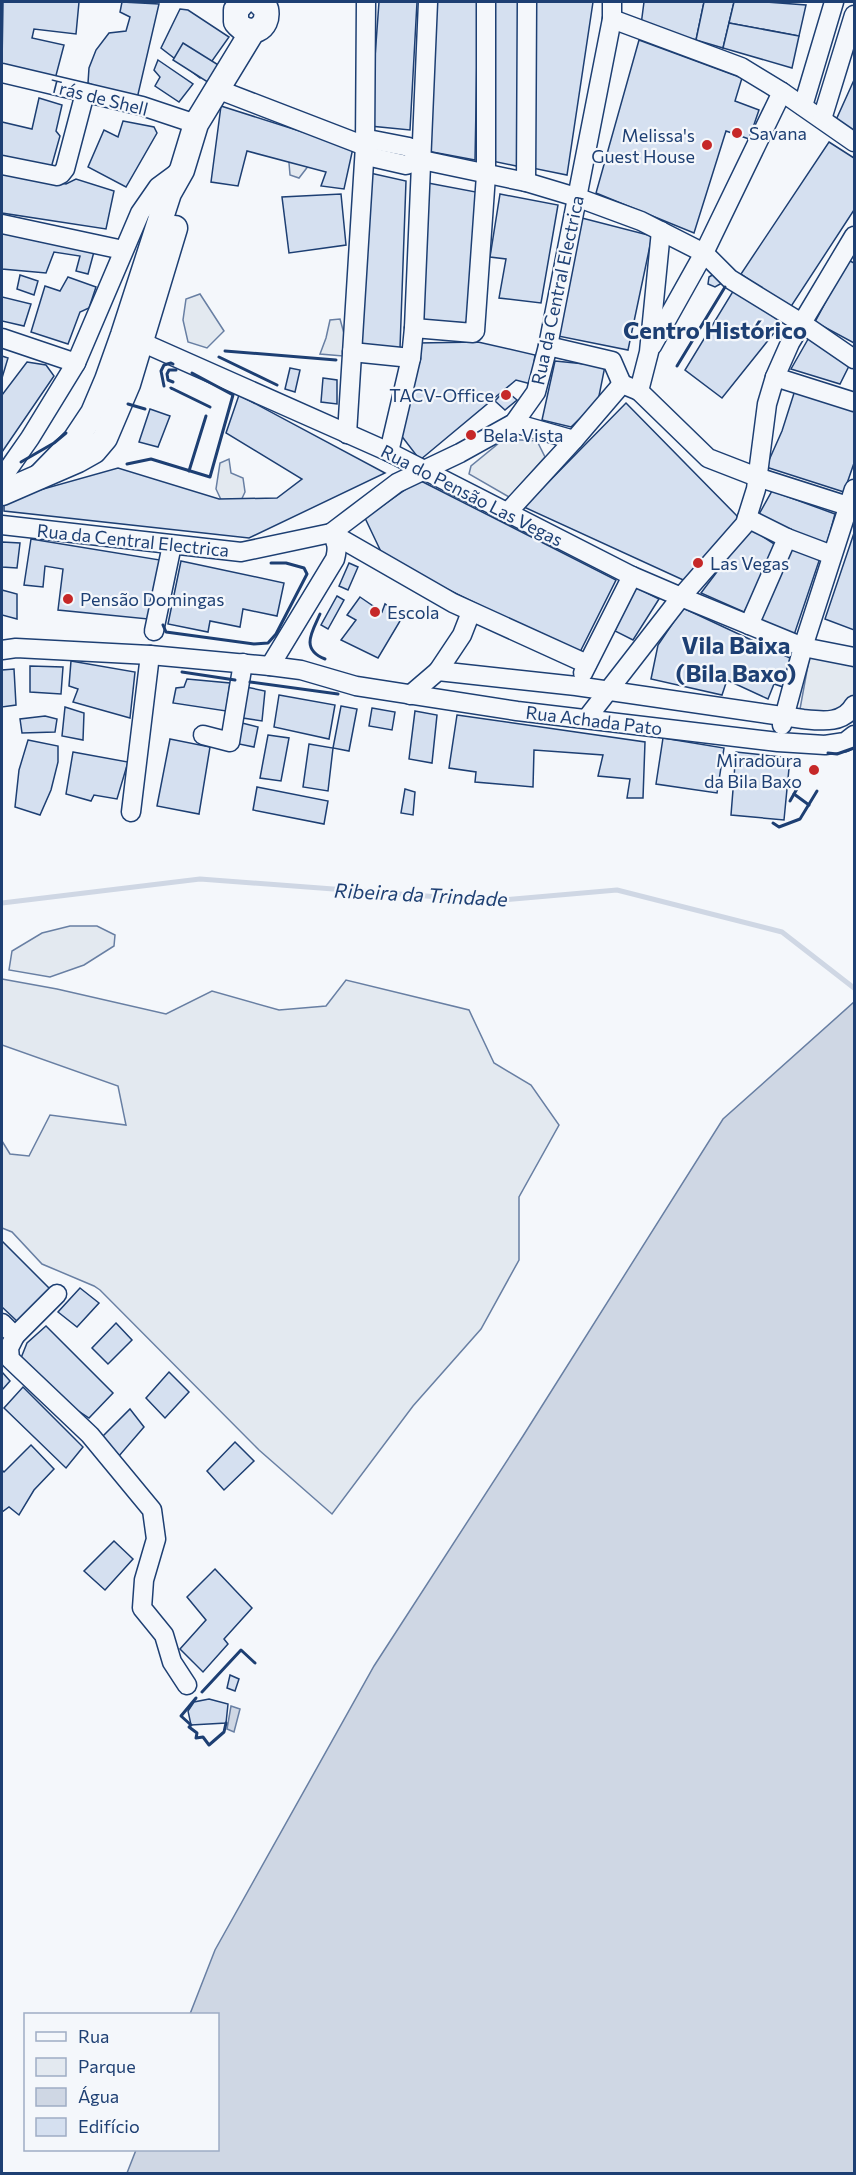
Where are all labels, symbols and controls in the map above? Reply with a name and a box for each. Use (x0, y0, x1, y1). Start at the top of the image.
street label: Trás de Shell (47, 74, 151, 120)
place label: Savana (749, 122, 807, 144)
place label: Melissa's Guest House (591, 124, 695, 167)
marker: Savana (730, 126, 744, 140)
marker: Melissa's Guest House (700, 138, 714, 152)
street label: Rua da Central Electrica (526, 193, 588, 387)
district label: Centro Histórico (623, 315, 807, 344)
place label: TACV-Office (389, 384, 494, 406)
marker: TACV-Office (499, 388, 513, 402)
place label: Bela Vista (483, 424, 563, 446)
marker: Bela Vista (464, 428, 478, 442)
street label: Rua do Pensão Las Vegas (377, 440, 567, 550)
street label: Rua da Central Electrica (36, 519, 230, 561)
place label: Las Vegas (710, 552, 789, 574)
marker: Las Vegas (691, 556, 705, 570)
place label: Pensão Domingas (80, 588, 224, 610)
marker: Pensão Domingas (61, 592, 75, 606)
place label: Escola (387, 601, 439, 623)
marker: Escola (368, 605, 382, 619)
district label: Vila Baixa (Bila Baxo) (676, 630, 796, 687)
street label: Rua Achada Pato (524, 701, 664, 739)
place label: Miradoura da Bila Baxo (704, 749, 802, 792)
marker: Miradoura da Bila Baxo (807, 763, 821, 777)
water label: Ribeira da Trindade (334, 877, 509, 911)
legend (24, 2013, 219, 2151)
text: Rua (78, 2025, 109, 2047)
text: Parque (78, 2055, 136, 2077)
text: Água (78, 2085, 119, 2107)
text: Edifício (78, 2115, 140, 2137)

